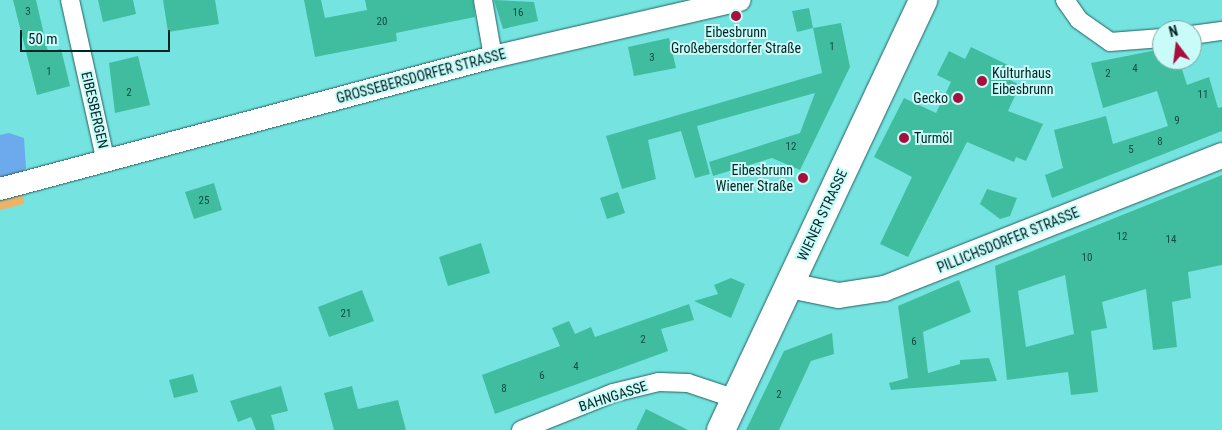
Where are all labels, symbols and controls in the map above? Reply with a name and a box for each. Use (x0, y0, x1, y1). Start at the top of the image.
house number: 3 (25, 5, 31, 19)
house number: 16 (513, 6, 523, 20)
marker: Eibesbrunn Großebersdorfer Straße (730, 10, 742, 22)
house number: 20 (377, 15, 387, 29)
scale bar (22, 20, 172, 52)
north arrow (1152, 20, 1202, 70)
text: N (1167, 23, 1180, 40)
place label: Eibesbrunn Großebersdorfer Straße (671, 24, 801, 56)
text: 50 m (28, 30, 58, 48)
house number: 1 (829, 40, 835, 54)
street label: GROSSEBERSDORFER STRASSE (335, 45, 507, 107)
house number: 3 (649, 51, 655, 65)
house number: 4 (1132, 62, 1138, 76)
house number: 1 (46, 65, 52, 79)
place label: Kulturhaus Eibesbrunn (992, 65, 1054, 98)
house number: 2 (1105, 67, 1111, 81)
street label: EIBESBERGEN (78, 70, 112, 150)
marker: Kulturhaus Eibesbrunn (976, 75, 988, 87)
house number: 2 (126, 86, 132, 100)
house number: 11 (1198, 88, 1208, 102)
place label: Gecko (913, 90, 948, 106)
marker: Gecko (952, 92, 964, 104)
house number: 9 (1174, 114, 1180, 128)
place label: Turmöl (914, 130, 952, 146)
marker: Turmöl (898, 132, 910, 144)
house number: 8 (1157, 135, 1163, 149)
house number: 12 (786, 140, 796, 154)
house number: 5 (1128, 143, 1134, 157)
place label: Eibesbrunn Wiener Straße (716, 162, 793, 194)
street label: WIENER STRASSE (793, 167, 851, 263)
marker: Eibesbrunn Wiener Straße (797, 172, 809, 184)
house number: 25 (199, 194, 209, 208)
street label: PILLICHSDORFER STRASSE (935, 204, 1081, 276)
house number: 12 (1117, 230, 1127, 244)
house number: 14 (1166, 233, 1176, 247)
house number: 10 (1082, 251, 1092, 265)
house number: 21 (341, 307, 351, 321)
house number: 2 (640, 333, 646, 347)
house number: 6 (911, 335, 917, 349)
house number: 4 (573, 360, 579, 374)
house number: 6 (539, 369, 545, 383)
street label: BAHNGASSE (577, 377, 649, 415)
house number: 8 (501, 382, 507, 396)
house number: 2 (776, 388, 782, 402)

